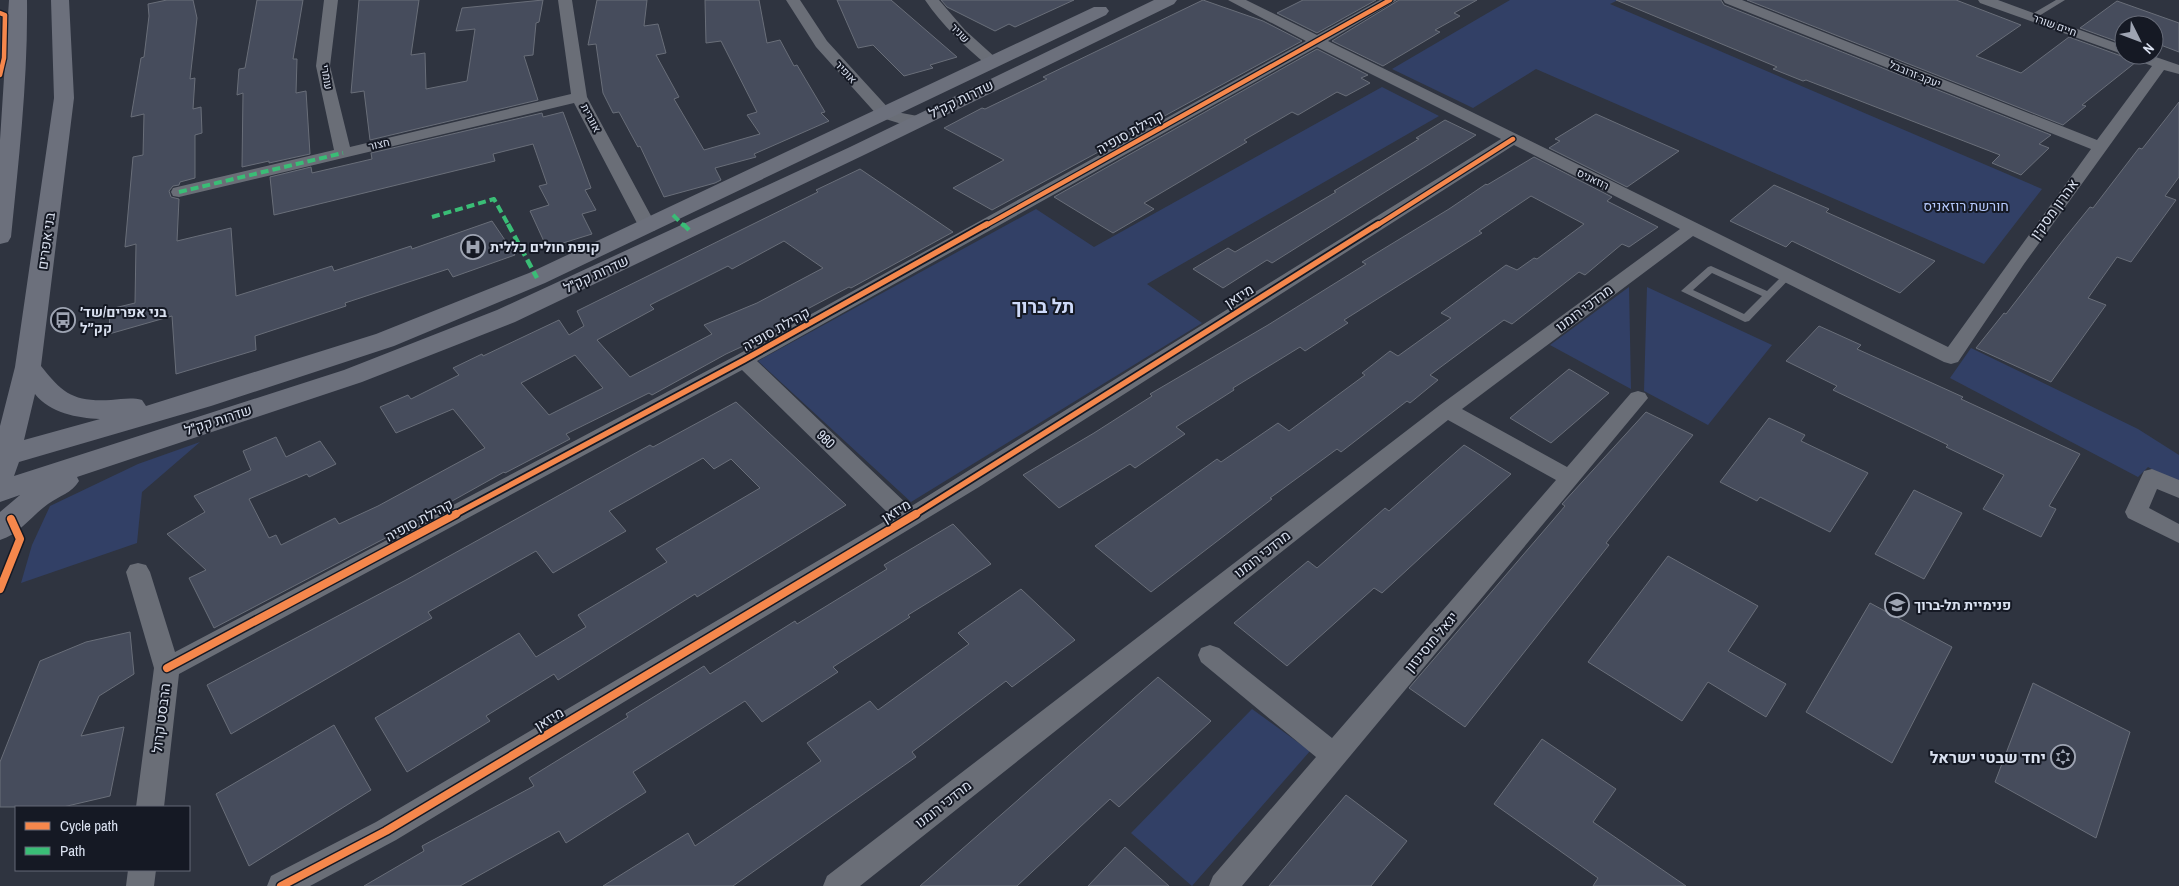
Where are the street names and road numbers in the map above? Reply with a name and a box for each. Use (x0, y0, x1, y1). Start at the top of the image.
street label: חיים שורר (2031, 11, 2079, 39)
street label: שניר (948, 20, 972, 46)
street label: יעקב זרובבל (1887, 57, 1943, 91)
street label: אופיר (832, 58, 860, 86)
street label: עומרי (318, 63, 336, 91)
street label: שדרות קק"ל (926, 76, 996, 122)
street label: אוגרית (578, 101, 604, 135)
street label: קהילת סופיה (1093, 106, 1167, 158)
street label: חצור (367, 135, 391, 153)
street label: רוזאניס (1575, 165, 1611, 193)
street label: אהרון מסקין (2026, 175, 2082, 243)
street label: בני אפרים (33, 211, 59, 271)
street label: שדרות קק"ל (560, 251, 632, 297)
street label: מיזאן (1221, 280, 1257, 312)
street label: מרדכי רומנו (1552, 281, 1616, 335)
street label: קהילת סופיה (739, 303, 813, 355)
street label: שדרות קק"ל (182, 401, 254, 439)
street label: 980 (813, 426, 839, 452)
street label: קהילת סופיה (382, 495, 456, 545)
street label: מיזאן (878, 495, 914, 527)
street label: מרדכי רומנו (1230, 526, 1294, 582)
street label: יגאל מוסינזון (1401, 608, 1461, 676)
street label: הרבסט קרול (148, 682, 174, 754)
street label: מיזאן (531, 703, 567, 735)
street label: מרדכי רומנו (911, 776, 975, 832)

